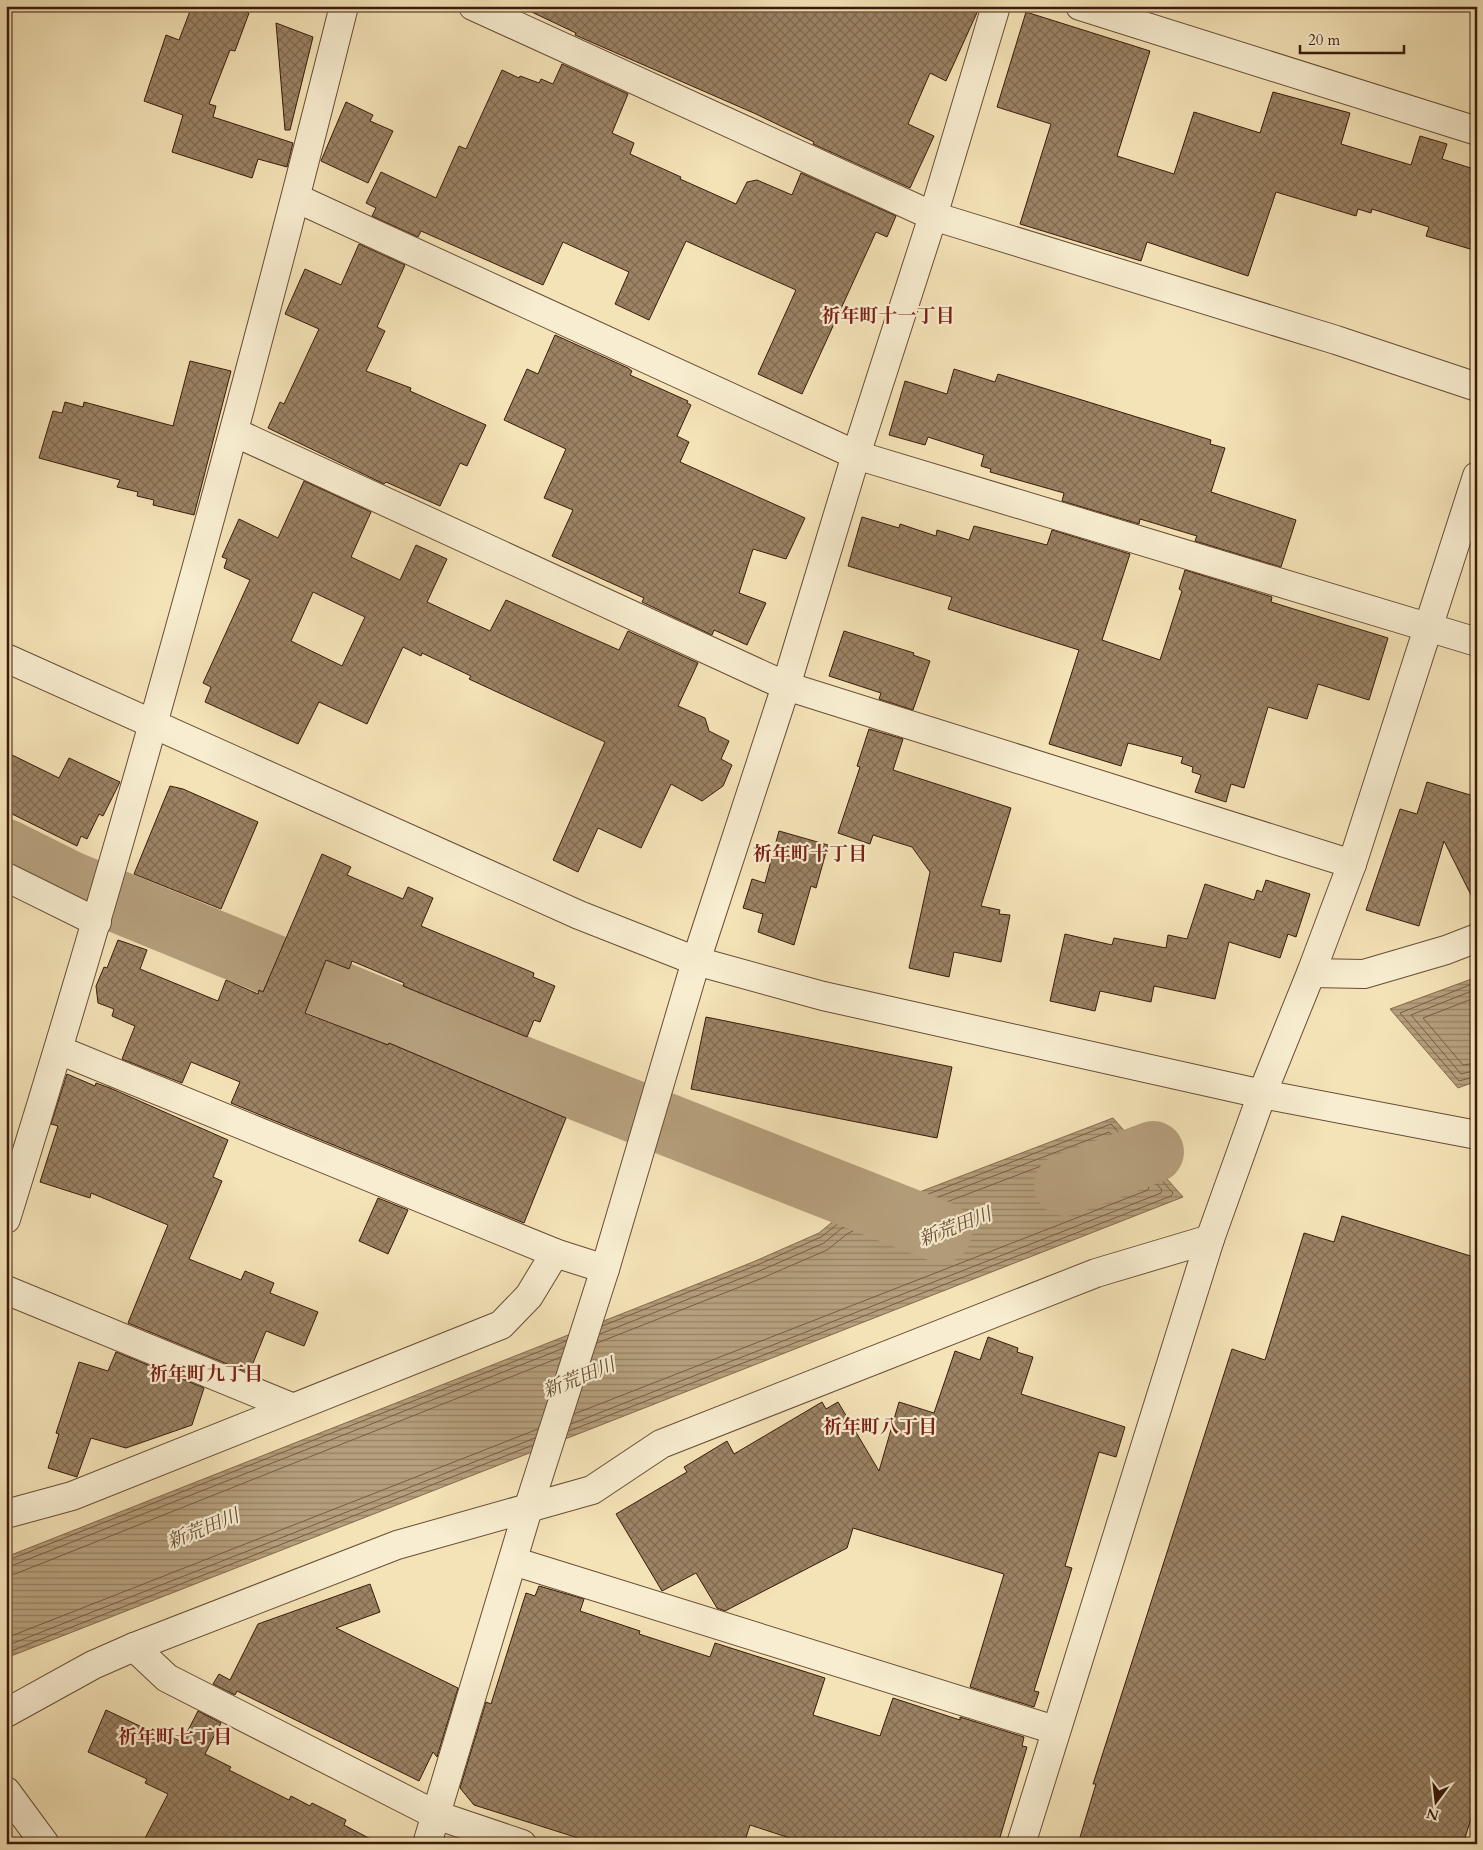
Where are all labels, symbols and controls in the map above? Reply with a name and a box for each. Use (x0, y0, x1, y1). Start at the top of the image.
scale bar (1300, 22, 1404, 54)
text: 20 m (1308, 30, 1340, 50)
district label: 祈年町十一丁目 (821, 303, 955, 329)
district label: 祈年町十丁目 (753, 841, 867, 867)
water label: 新荒田川 (915, 1201, 997, 1253)
water label: 新荒田川 (539, 1351, 621, 1404)
district label: 祈年町九丁目 (149, 1361, 263, 1387)
district label: 祈年町八丁目 (823, 1414, 937, 1440)
water label: 新荒田川 (163, 1502, 245, 1555)
district label: 祈年町七丁目 (118, 1724, 232, 1750)
north arrow (1410, 1778, 1460, 1828)
text: N (1424, 1803, 1441, 1825)

